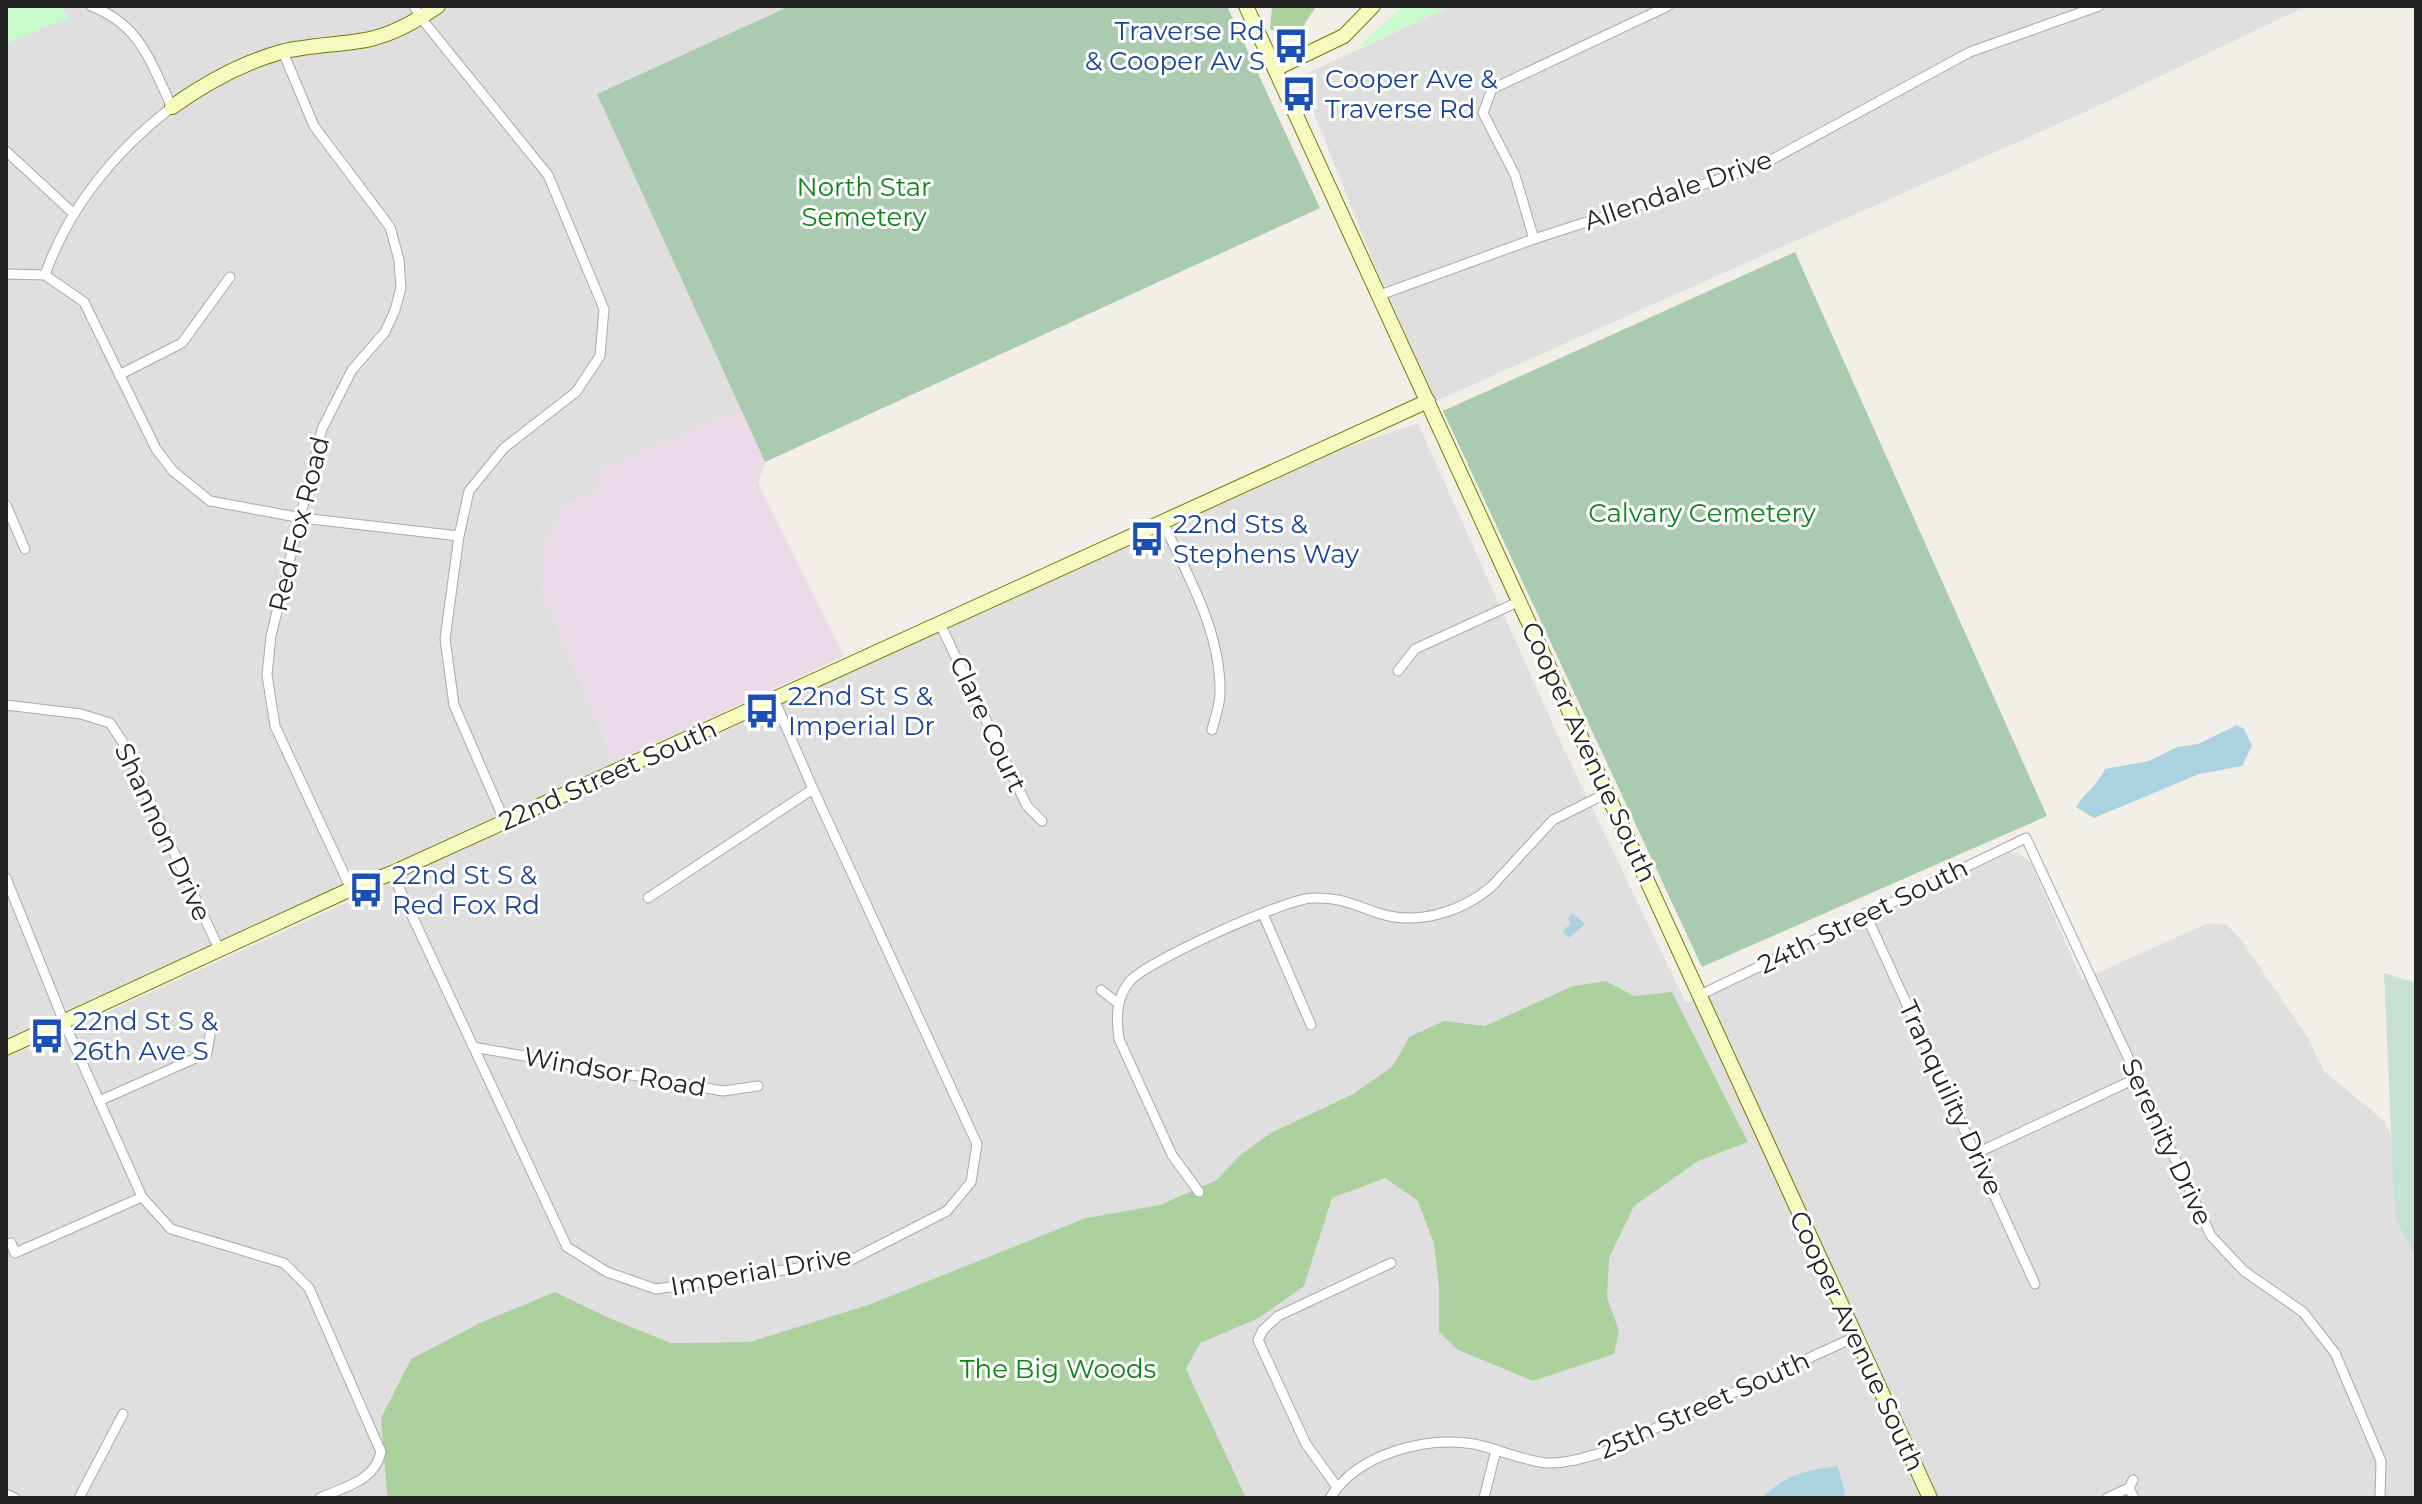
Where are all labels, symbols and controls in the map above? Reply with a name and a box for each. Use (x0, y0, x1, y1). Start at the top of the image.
place label: Traverse Rd & Cooper Av S (1085, 15, 1265, 77)
bus stop icon: Traverse Rd & Cooper Av S (1272, 27, 1310, 65)
place label: Cooper Ave & Traverse Rd (1325, 63, 1498, 125)
bus stop icon: Cooper Ave & Traverse Rd (1280, 75, 1318, 113)
street label: Allendale Drive (1580, 143, 1776, 237)
park label: North Star Semetery (797, 171, 932, 233)
street label: Red Fox Road (262, 433, 336, 615)
park label: Calvary Cemetery (1588, 497, 1817, 529)
place label: 22nd Sts & Stephens Way (1173, 508, 1360, 570)
bus stop icon: 22nd Sts & Stephens Way (1128, 520, 1166, 558)
street label: Cooper Avenue South (1515, 617, 1663, 887)
street label: Clare Court (943, 651, 1033, 797)
place label: 22nd St S & Imperial Dr (788, 680, 935, 742)
bus stop icon: 22nd St S & Imperial Dr (743, 692, 781, 730)
street label: 22nd Street South (494, 713, 722, 837)
street label: Shannon Drive (108, 738, 218, 926)
street label: 24th Street South (1753, 851, 1973, 981)
place label: 22nd St S & Red Fox Rd (392, 859, 540, 921)
bus stop icon: 22nd St S & Red Fox Rd (347, 871, 385, 909)
street label: Tranquility Drive (1892, 995, 2010, 1201)
place label: 22nd St S & 26th Ave S (73, 1005, 219, 1067)
bus stop icon: 22nd St S & 26th Ave S (28, 1017, 66, 1055)
street label: Windsor Road (521, 1040, 709, 1104)
street label: Serenity Drive (2114, 1053, 2220, 1231)
street label: Cooper Avenue South (1783, 1206, 1931, 1476)
street label: Imperial Drive (668, 1239, 854, 1303)
street label: 25th Street South (1593, 1344, 1815, 1466)
park label: The Big Woods (960, 1353, 1156, 1385)

